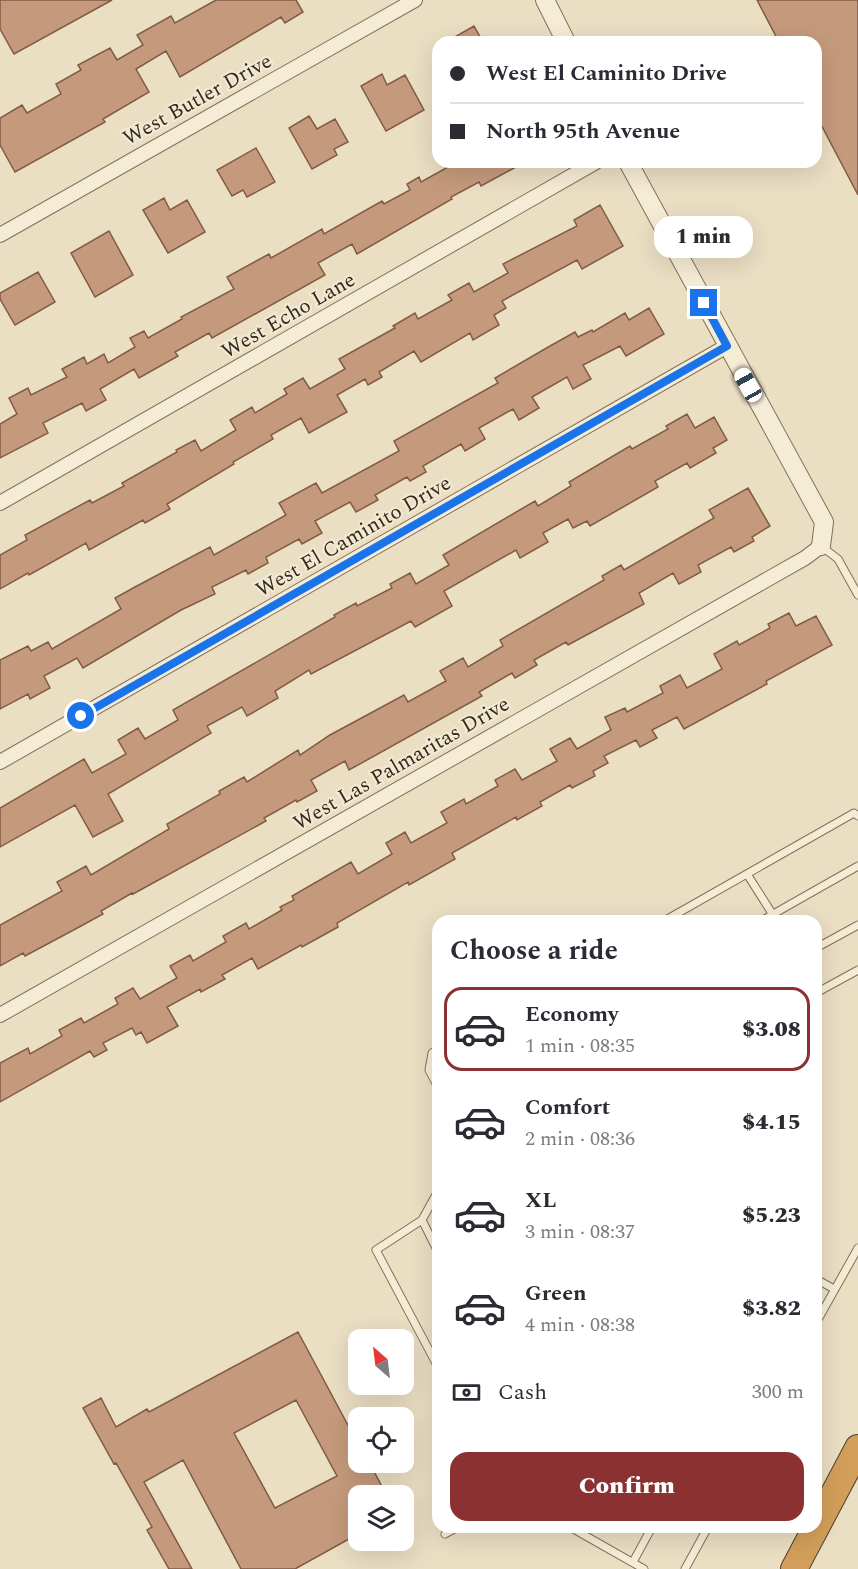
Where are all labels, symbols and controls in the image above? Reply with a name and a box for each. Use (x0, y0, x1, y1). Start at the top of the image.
street label: West Butler Drive (117, 46, 278, 154)
text: West El Caminito Drive (486, 57, 727, 90)
text: North 95th Avenue (486, 115, 680, 148)
callout: 1 min (654, 216, 754, 258)
text: 1 min (676, 222, 731, 252)
street label: West Echo Lane (215, 264, 362, 367)
route end (690, 289, 717, 316)
car (731, 365, 765, 405)
street label: West El Caminito Drive (250, 468, 457, 606)
street label: West Las Palmaritas Drive (287, 689, 516, 839)
route start (67, 702, 94, 729)
text: Choose a ride (450, 930, 618, 972)
text: Economy (525, 998, 618, 1031)
icon: car (453, 1002, 507, 1056)
text: $3.08 (742, 1013, 801, 1046)
text: 1 min · 08:35 (525, 1031, 635, 1061)
text: Comfort (525, 1091, 610, 1124)
icon: car (453, 1095, 507, 1149)
text: $4.15 (742, 1106, 801, 1139)
text: 2 min · 08:36 (525, 1124, 635, 1154)
text: XL (525, 1184, 556, 1217)
icon: car (453, 1188, 507, 1242)
text: $5.23 (742, 1199, 801, 1232)
text: 3 min · 08:37 (525, 1217, 635, 1247)
text: Green (525, 1277, 587, 1310)
icon: car (453, 1281, 507, 1335)
text: $3.82 (742, 1292, 801, 1325)
text: 4 min · 08:38 (525, 1310, 635, 1340)
north arrow (348, 1329, 414, 1395)
map controls (348, 1329, 414, 1551)
icon: cash (450, 1376, 483, 1409)
text: Cash (498, 1376, 547, 1409)
text: 300 m (752, 1377, 804, 1407)
button: locate (348, 1407, 414, 1473)
button: Confirm (450, 1452, 804, 1521)
button: layers (348, 1485, 414, 1551)

